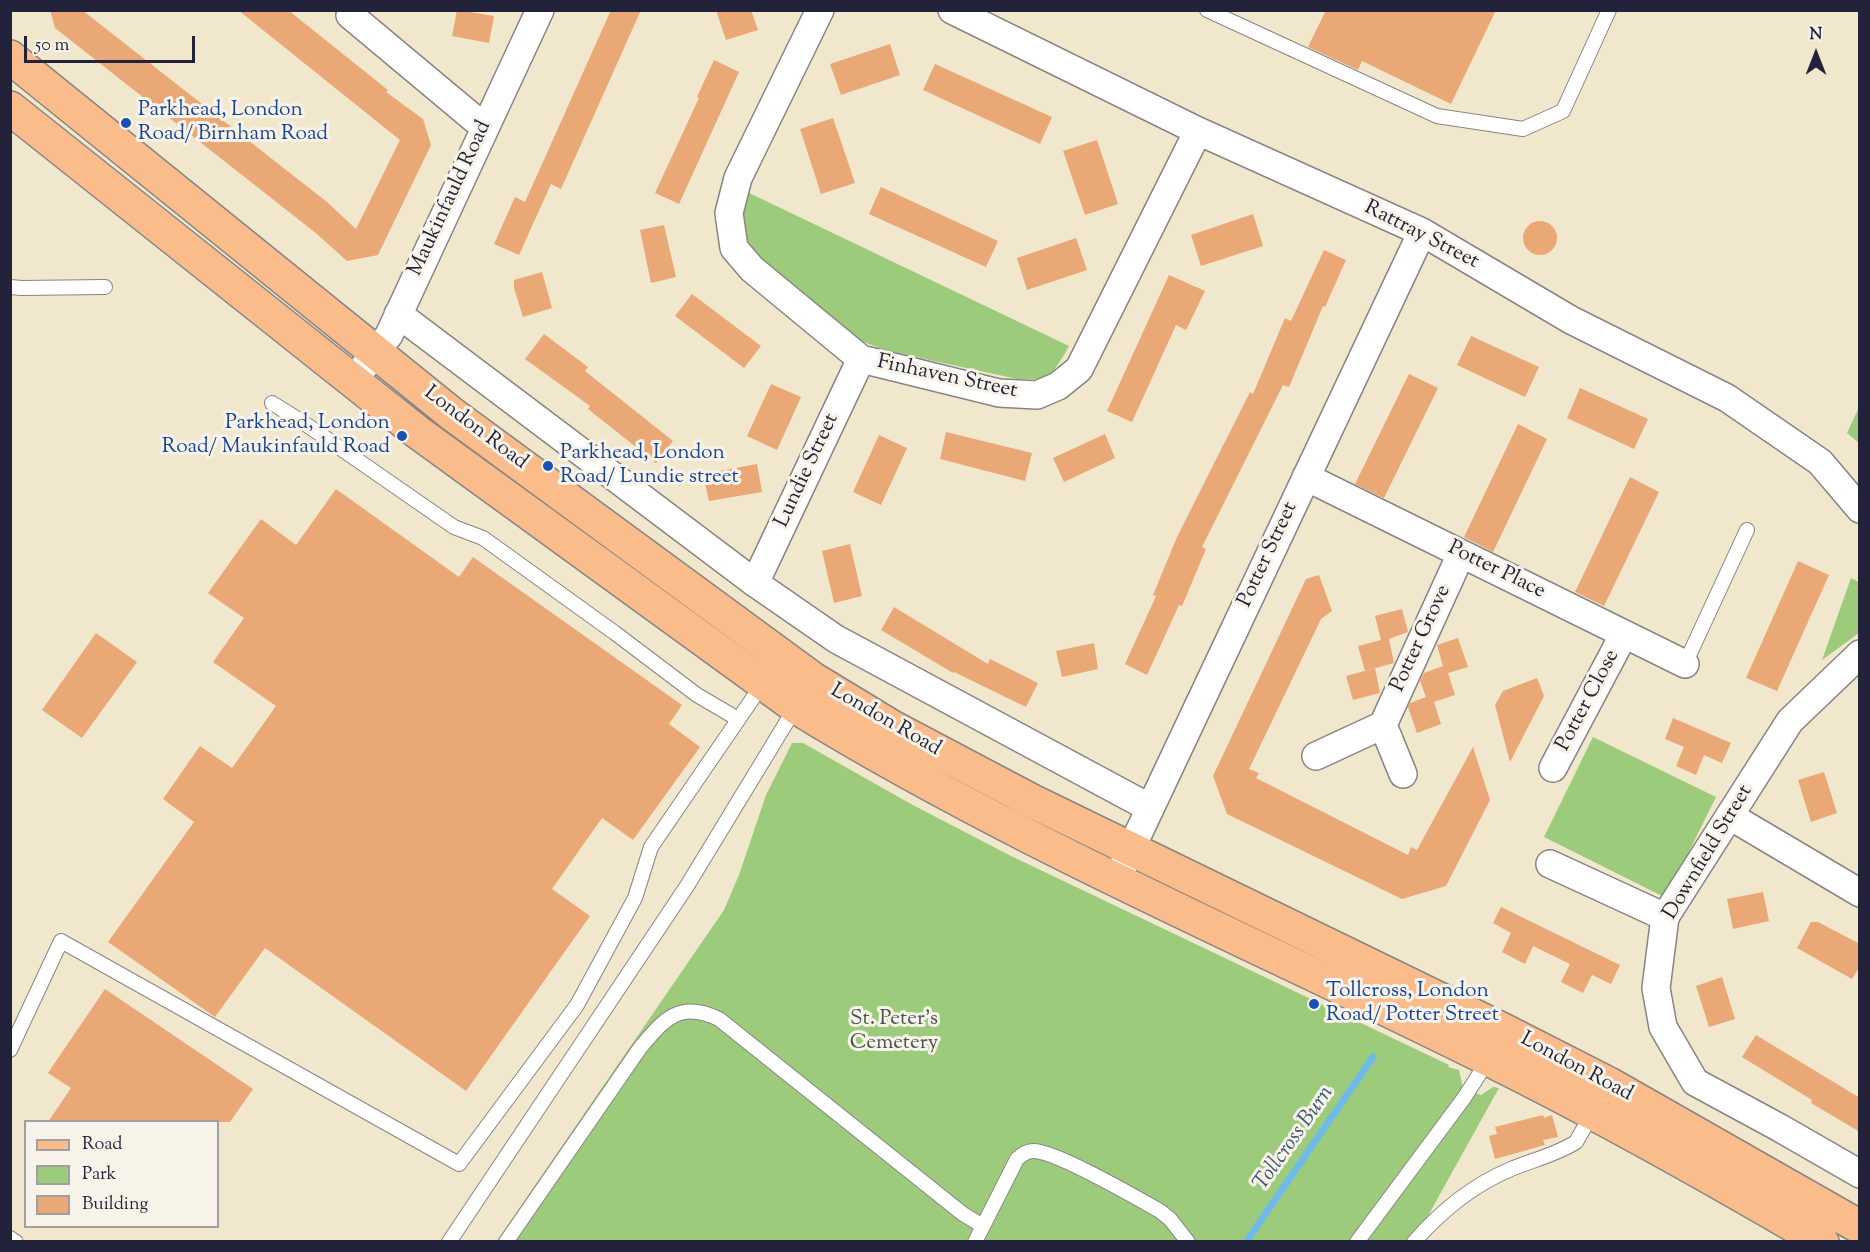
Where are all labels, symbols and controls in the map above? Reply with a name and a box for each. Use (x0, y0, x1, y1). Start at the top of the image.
scale bar (27, 24, 198, 62)
north arrow (1786, 24, 1846, 84)
text: N (1810, 24, 1822, 47)
text: 50 m (35, 33, 69, 59)
place label: Parkhead, London Road/ Birnham Road (138, 98, 328, 148)
marker: Parkhead, London Road/ Birnham Road (119, 116, 133, 130)
street label: Maukinfauld Road (404, 117, 498, 281)
street label: Rattray Street (1359, 196, 1483, 276)
street label: Finhaven Street (875, 351, 1019, 405)
street label: London Road (418, 382, 532, 476)
street label: Lundie Street (771, 410, 845, 532)
place label: Parkhead, London Road/ Maukinfauld Road (162, 411, 390, 461)
marker: Parkhead, London Road/ Maukinfauld Road (395, 429, 409, 443)
place label: Parkhead, London Road/ Lundie street (560, 441, 739, 491)
marker: Parkhead, London Road/ Lundie street (541, 459, 555, 473)
street label: Potter Street (1234, 498, 1304, 612)
street label: Potter Place (1443, 537, 1549, 605)
street label: Potter Grove (1386, 582, 1458, 696)
street label: Potter Close (1552, 646, 1626, 756)
street label: London Road (825, 679, 945, 763)
street label: Downfield Street (1659, 781, 1759, 925)
place label: Tollcross, London Road/ Potter Street (1326, 979, 1499, 1029)
marker: Tollcross, London Road/ Potter Street (1307, 997, 1321, 1011)
park label: St. Peter's Cemetery (850, 1007, 938, 1057)
street label: London Road (1516, 1028, 1636, 1108)
water label: Tollcross Burn (1249, 1081, 1341, 1197)
legend (24, 1120, 219, 1228)
text: Road (82, 1132, 122, 1158)
text: Park (82, 1162, 116, 1188)
text: Building (82, 1192, 148, 1218)

